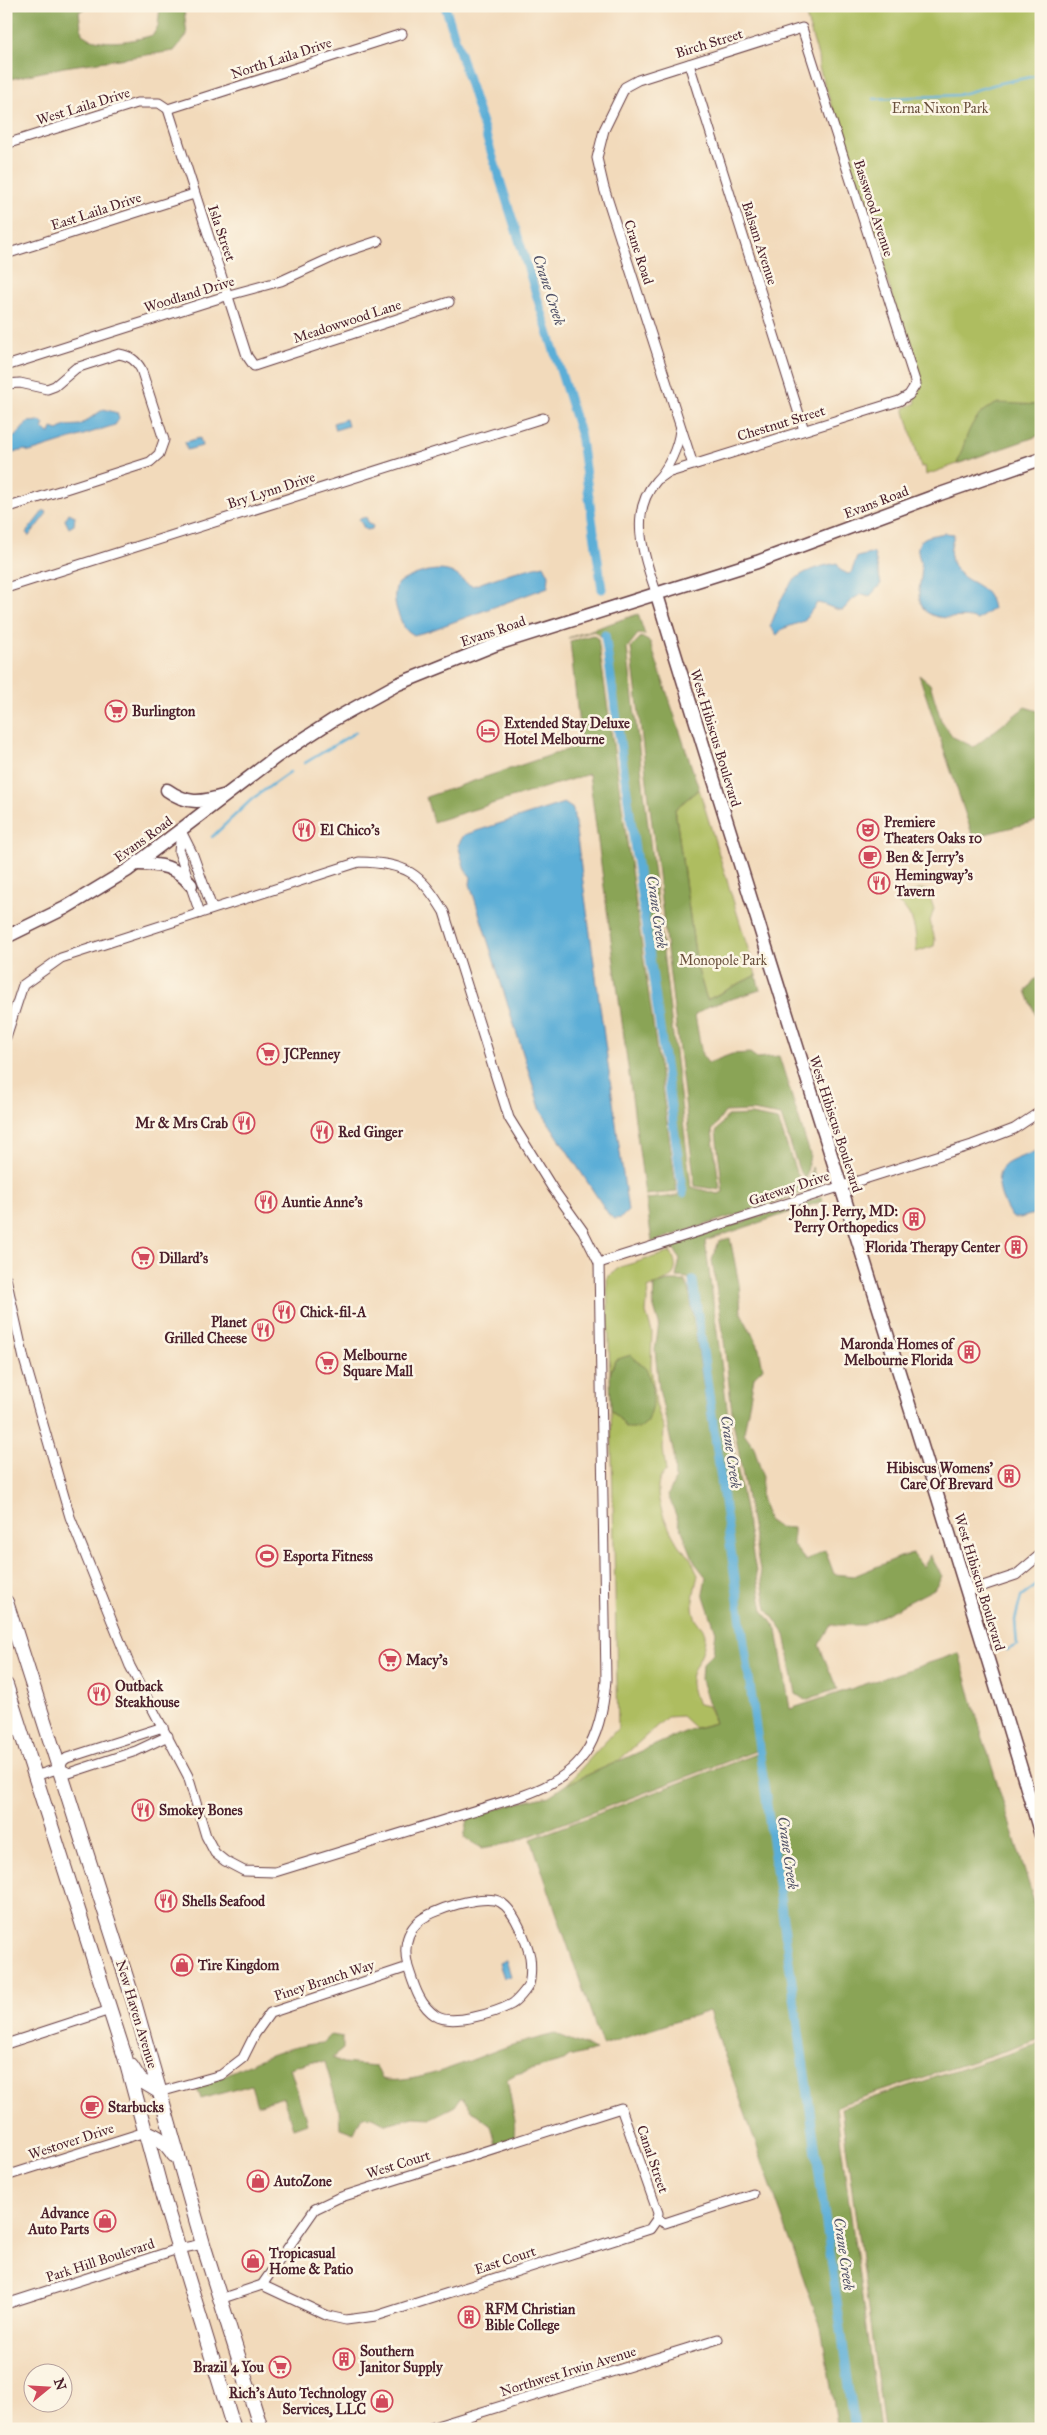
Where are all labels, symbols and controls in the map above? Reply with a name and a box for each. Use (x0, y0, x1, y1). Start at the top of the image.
street label: Birch Street (673, 25, 745, 62)
street label: North Laila Drive (229, 34, 334, 83)
street label: West Laila Drive (34, 84, 132, 129)
park label: Erna Nixon Park (892, 100, 989, 117)
street label: Basswood Avenue (850, 158, 897, 259)
street label: East Laila Drive (49, 189, 144, 234)
street label: Balsam Avenue (738, 199, 781, 287)
street label: Isla Street (204, 203, 239, 264)
street label: Crane Road (620, 218, 657, 287)
water label: Crane Creek (529, 252, 569, 328)
street label: Woodland Drive (142, 273, 237, 316)
street label: Meadowwood Lane (291, 296, 403, 347)
street label: Chestnut Street (735, 402, 827, 445)
street label: Bry Lynn Drive (225, 468, 317, 513)
street label: Evans Road (841, 482, 911, 523)
street label: Evans Road (458, 612, 528, 651)
street label: West Hibiscus Boulevard (686, 667, 745, 809)
supermarket icon: Burlington (104, 699, 128, 723)
place label: Burlington (132, 703, 196, 721)
place label: Extended Stay Deluxe Hotel Melbourne (504, 715, 630, 748)
hotel icon: Extended Stay Deluxe Hotel Melbourne (476, 719, 500, 743)
street label: Evans Road (111, 813, 176, 866)
place label: Premiere Theaters Oaks 10 (883, 814, 982, 847)
restaurant icon: El Chico's (292, 818, 316, 842)
theatre icon: Premiere Theaters Oaks 10 (856, 818, 880, 842)
place label: El Chico's (320, 822, 380, 839)
cafe icon: Ben & Jerry's (858, 845, 882, 869)
place label: Ben & Jerry's (886, 849, 964, 867)
place label: Hemingway's Tavern (894, 867, 973, 900)
restaurant icon: Hemingway's Tavern (867, 871, 891, 895)
water label: Crane Creek (643, 874, 671, 950)
park label: Monopole Park (679, 952, 768, 969)
supermarket icon: JCPenney (256, 1042, 280, 1066)
place label: JCPenney (282, 1046, 341, 1064)
street label: West Hibiscus Boulevard (805, 1054, 866, 1195)
restaurant icon: Mr & Mrs Crab (232, 1111, 256, 1135)
place label: Mr & Mrs Crab (135, 1115, 228, 1132)
restaurant icon: Red Ginger (310, 1120, 334, 1144)
place label: Red Ginger (338, 1124, 404, 1142)
street label: Gateway Drive (747, 1167, 832, 1209)
restaurant icon: Auntie Anne's (254, 1190, 278, 1214)
place label: Auntie Anne's (281, 1194, 363, 1211)
place label: John J. Perry, MD: Perry Orthopedics (788, 1203, 898, 1237)
building icon: John J. Perry, MD: Perry Orthopedics (902, 1207, 926, 1231)
building icon: Florida Therapy Center (1004, 1235, 1028, 1259)
place label: Florida Therapy Center (865, 1239, 1001, 1257)
supermarket icon: Dillard's (131, 1246, 155, 1270)
place label: Dillard's (159, 1250, 208, 1267)
restaurant icon: Chick-fil-A (272, 1300, 296, 1324)
place label: Chick-fil-A (300, 1304, 367, 1321)
place label: Planet Grilled Cheese (164, 1314, 247, 1347)
restaurant icon: Planet Grilled Cheese (251, 1318, 275, 1342)
place label: Maronda Homes of Melbourne Florida (840, 1336, 955, 1369)
building icon: Maronda Homes of Melbourne Florida (957, 1340, 981, 1364)
place label: Melbourne Square Mall (343, 1347, 414, 1381)
supermarket icon: Melbourne Square Mall (315, 1351, 339, 1375)
water label: Crane Creek (717, 1414, 745, 1490)
place label: Hibiscus Womens' Care Of Brevard (886, 1460, 994, 1493)
building icon: Hibiscus Womens' Care Of Brevard (997, 1464, 1021, 1488)
street label: West Hibiscus Boulevard (950, 1511, 1009, 1653)
sports icon: Esporta Fitness (255, 1544, 279, 1568)
place label: Esporta Fitness (283, 1548, 373, 1566)
supermarket icon: Macy's (378, 1648, 402, 1672)
place label: Macy's (406, 1652, 448, 1670)
place label: Outback Steakhouse (115, 1678, 180, 1711)
restaurant icon: Outback Steakhouse (87, 1682, 111, 1706)
restaurant icon: Smokey Bones (131, 1798, 155, 1822)
place label: Smokey Bones (159, 1802, 243, 1820)
water label: Crane Creek (774, 1815, 802, 1891)
restaurant icon: Shells Seafood (154, 1889, 178, 1913)
place label: Shells Seafood (182, 1893, 266, 1910)
shop icon: Tire Kingdom (170, 1953, 194, 1977)
street label: Piney Branch Way (272, 1956, 377, 2005)
place label: Tire Kingdom (197, 1957, 279, 1975)
street label: New Haven Avenue (112, 1958, 161, 2071)
cafe icon: Starbucks (80, 2095, 104, 2119)
place label: Starbucks (108, 2099, 164, 2116)
street label: Westover Drive (26, 2120, 116, 2163)
street label: Canal Street (633, 2123, 672, 2195)
street label: West Court (364, 2147, 432, 2182)
shop icon: AutoZone (246, 2169, 270, 2193)
place label: AutoZone (273, 2173, 332, 2190)
place label: Advance Auto Parts (27, 2205, 89, 2238)
shop icon: Advance Auto Parts (93, 2209, 117, 2233)
water label: Crane Creek (830, 2216, 858, 2292)
street label: Park Hill Boulevard (44, 2235, 157, 2286)
street label: East Court (472, 2243, 538, 2278)
place label: Tropicasual Home & Patio (268, 2245, 353, 2278)
shop icon: Tropicasual Home & Patio (241, 2249, 265, 2273)
place label: RFM Christian Bible College (485, 2301, 576, 2335)
building icon: RFM Christian Bible College (457, 2305, 481, 2329)
place label: Southern Janitor Supply (358, 2343, 444, 2377)
street label: Northwest Irwin Avenue (498, 2343, 638, 2400)
building icon: Southern Janitor Supply (332, 2347, 356, 2371)
supermarket icon: Brazil 4 You (268, 2355, 292, 2379)
place label: Brazil 4 You (193, 2359, 265, 2377)
north arrow (22, 2362, 72, 2412)
text: N (50, 2376, 70, 2393)
place label: Rich's Auto Technology Services, LLC (229, 2385, 367, 2418)
shop icon: Rich's Auto Technology Services, LLC (370, 2389, 394, 2413)

